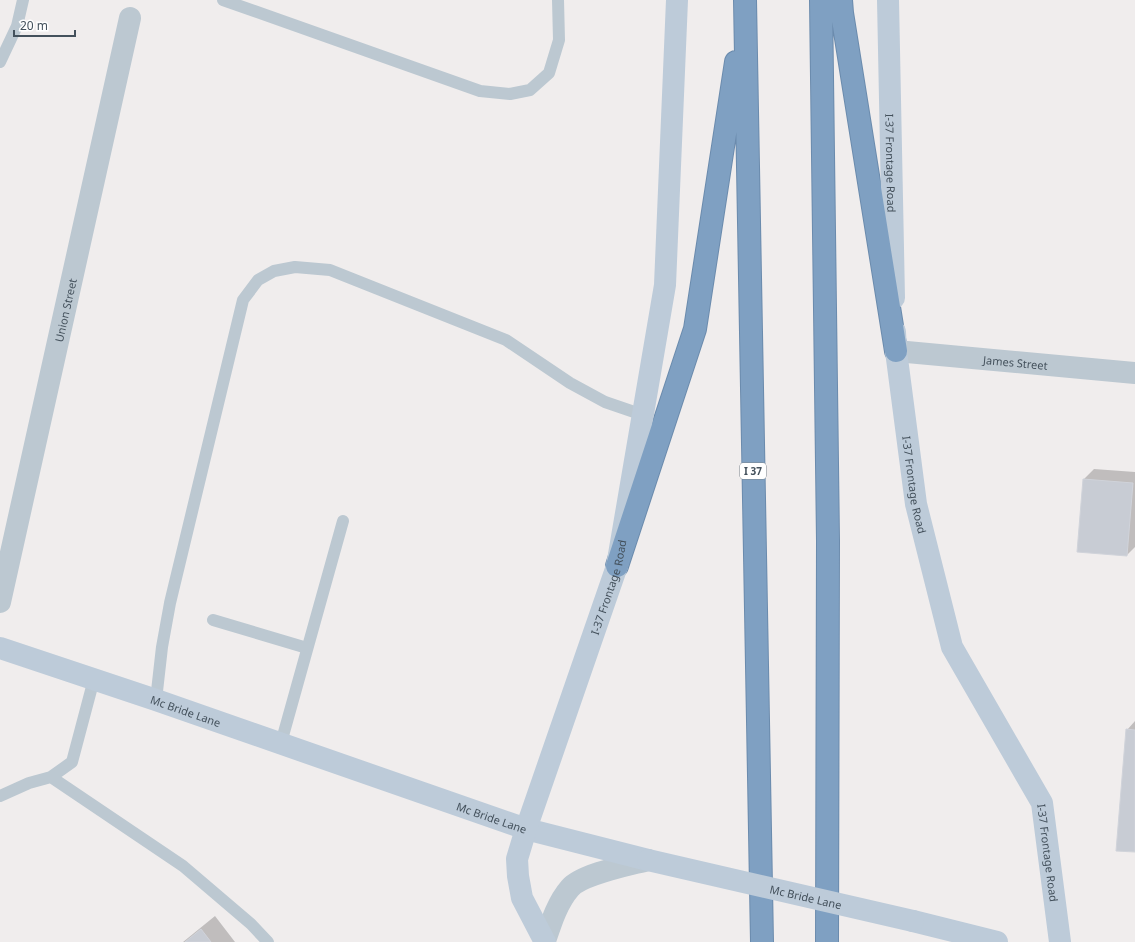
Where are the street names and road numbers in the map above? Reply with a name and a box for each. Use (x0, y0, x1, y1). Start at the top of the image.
street label: I-37 Frontage Road (883, 113, 900, 212)
street label: Union Street (51, 277, 79, 343)
street label: James Street (982, 351, 1048, 372)
street label: I-37 Frontage Road (900, 435, 931, 535)
road number: I 37 (740, 463, 766, 479)
street label: I-37 Frontage Road (586, 538, 629, 637)
street label: Mc Bride Lane (149, 691, 223, 730)
street label: Mc Bride Lane (455, 798, 529, 836)
street label: I-37 Frontage Road (1035, 803, 1062, 903)
street label: Mc Bride Lane (768, 881, 843, 912)

